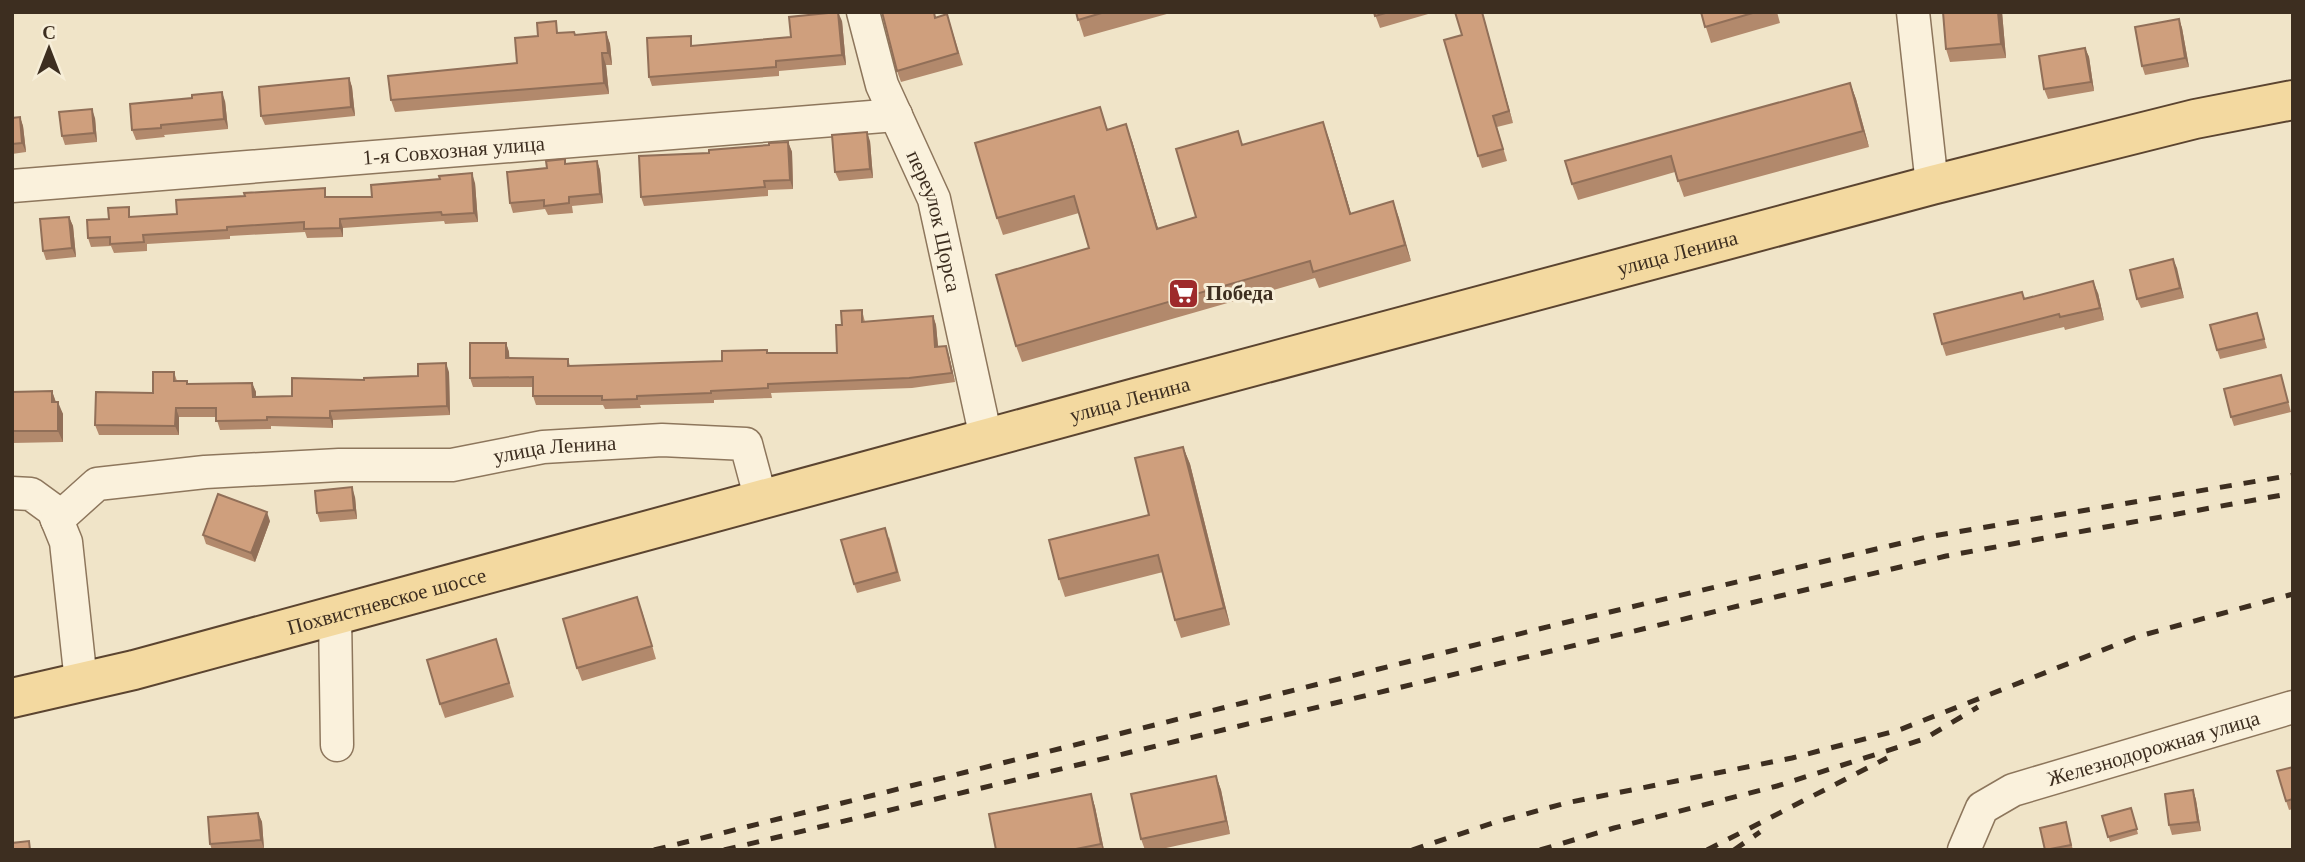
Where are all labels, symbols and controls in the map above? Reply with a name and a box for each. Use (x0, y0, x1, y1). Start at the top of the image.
north arrow (14, 14, 84, 84)
text: С (42, 22, 56, 43)
street label: 1-я Совхозная улица (362, 131, 546, 170)
street label: переулок Щорса (901, 146, 966, 295)
street label: улица Ленина (1615, 225, 1741, 281)
supermarket icon: Победа (1166, 276, 1200, 310)
place label: Победа (1206, 281, 1274, 305)
street label: улица Ленина (1067, 372, 1193, 427)
street label: улица Ленина (491, 431, 618, 469)
street label: Похвистневское шоссе (285, 563, 489, 640)
street label: Железнодорожная улица (2044, 705, 2263, 791)

